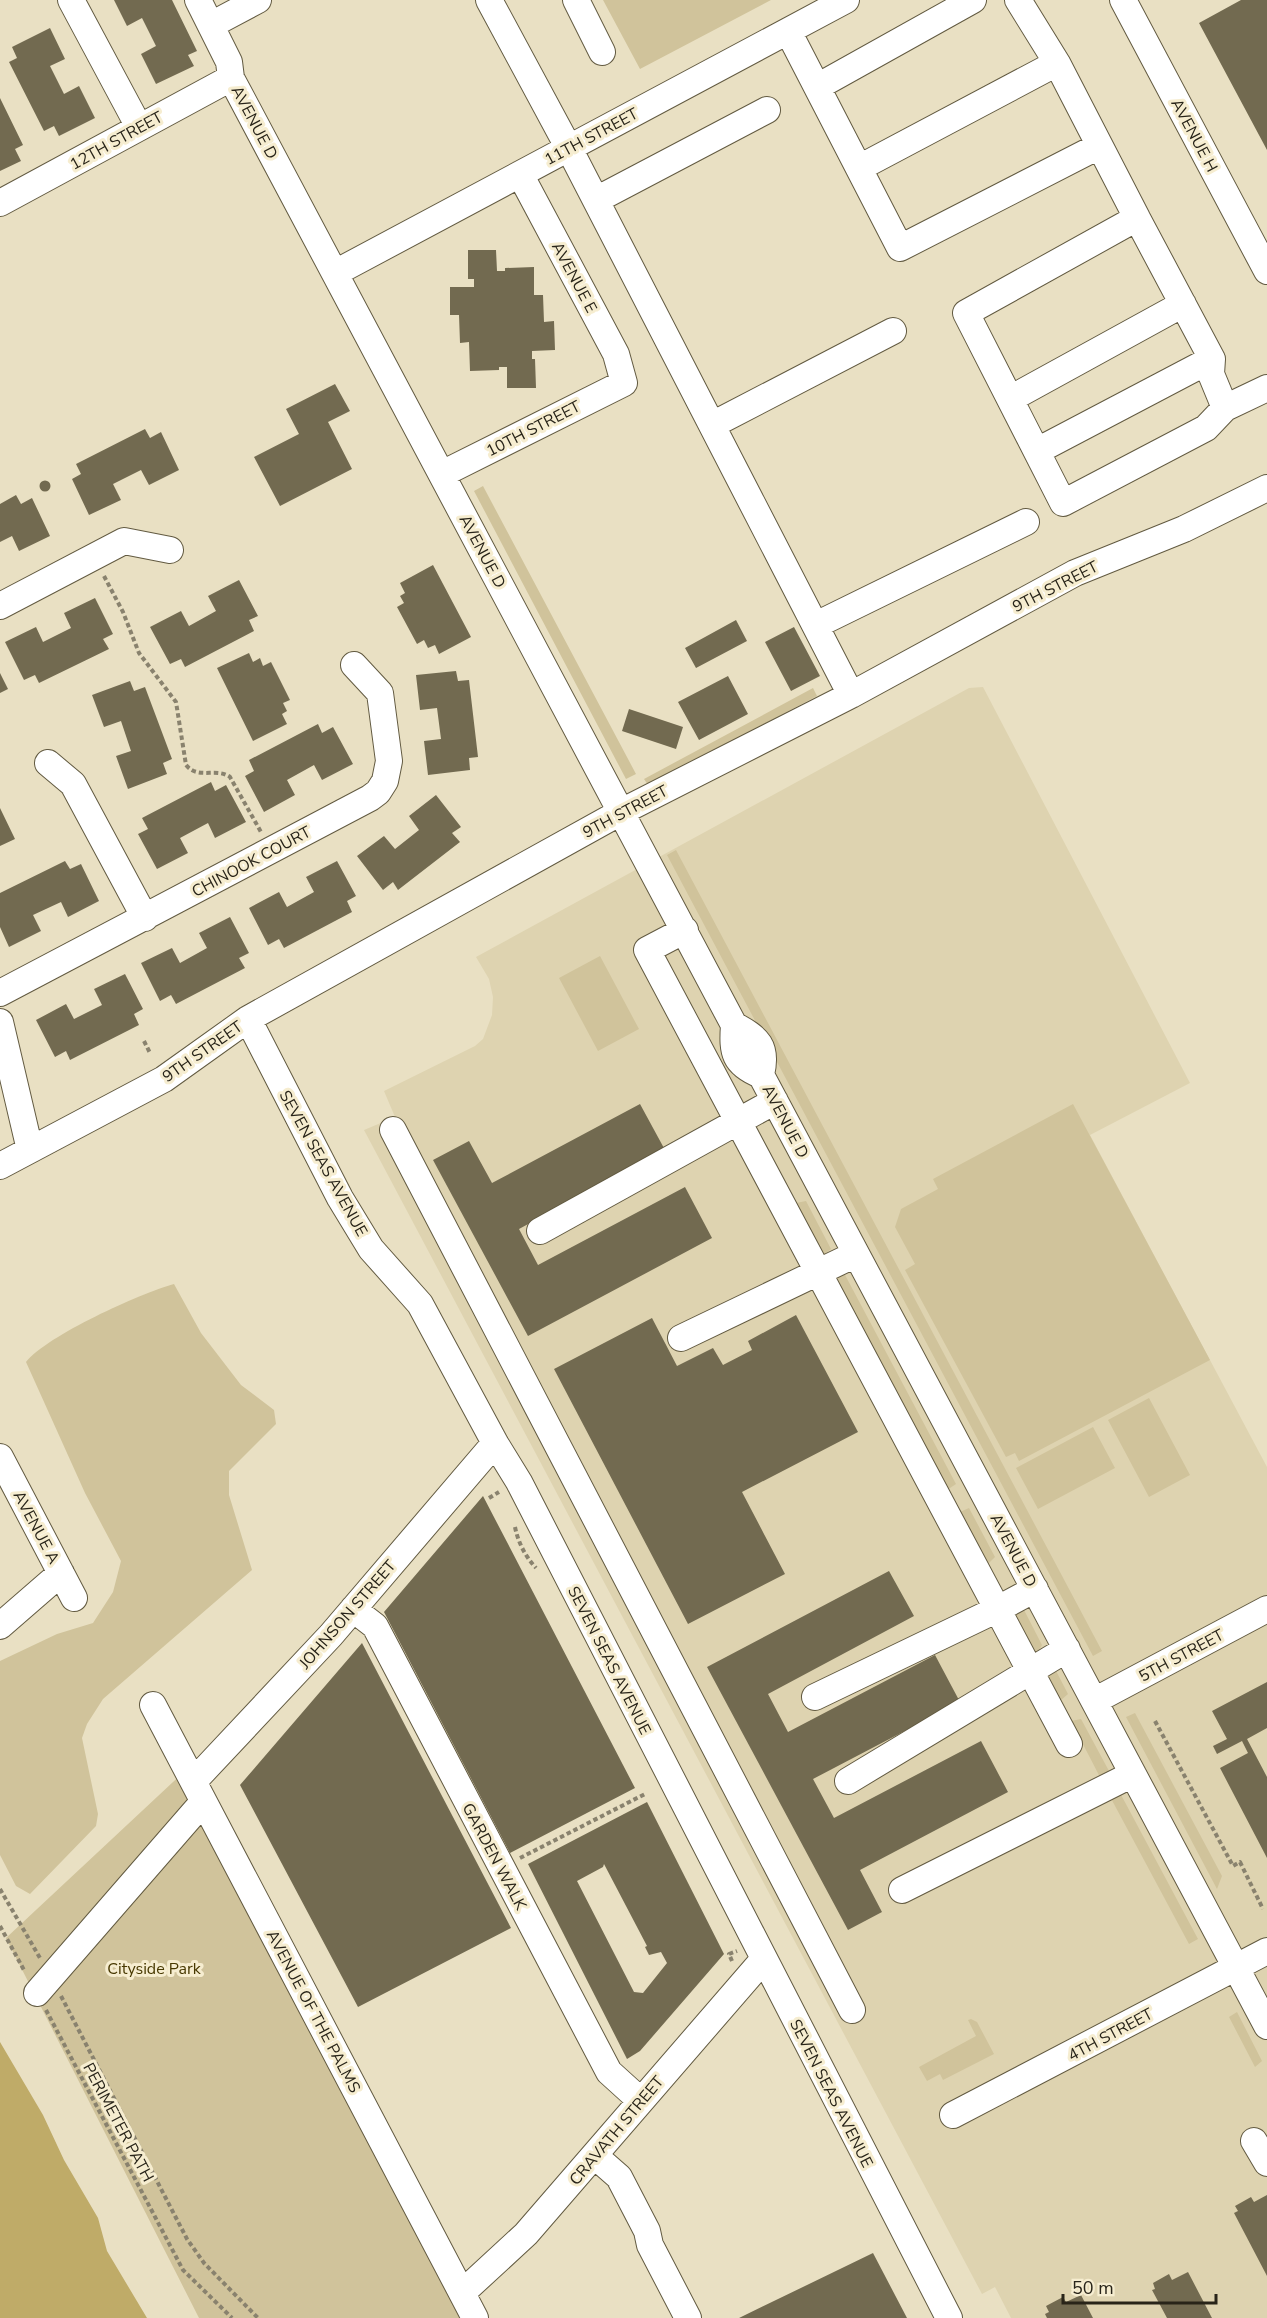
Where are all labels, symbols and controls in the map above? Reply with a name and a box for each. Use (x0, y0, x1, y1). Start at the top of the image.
street label: AVENUE D (226, 82, 283, 163)
street label: AVENUE H (1166, 95, 1223, 176)
street label: 11TH STREET (541, 103, 642, 171)
street label: 12TH STREET (66, 106, 167, 175)
street label: AVENUE E (546, 238, 602, 317)
street label: 10TH STREET (483, 396, 585, 462)
street label: AVENUE D (454, 511, 511, 592)
street label: 9TH STREET (1009, 556, 1102, 618)
street label: 9TH STREET (579, 780, 672, 844)
street label: CHINOOK COURT (188, 821, 315, 903)
street label: 9TH STREET (158, 1016, 247, 1088)
street label: AVENUE D (757, 1081, 814, 1162)
street label: SEVEN SEAS AVENUE (274, 1087, 372, 1240)
street label: AVENUE A (8, 1487, 65, 1568)
street label: AVENUE D (985, 1510, 1042, 1591)
street label: JOHNSON STREET (294, 1555, 401, 1675)
street label: SEVEN SEAS AVENUE (562, 1582, 656, 1738)
street label: 5TH STREET (1135, 1624, 1228, 1688)
street label: GARDEN WALK (457, 1799, 532, 1915)
street label: AVENUE OF THE PALMS (261, 1926, 365, 2097)
park label: Cityside Park (107, 1958, 202, 1980)
street label: 4TH STREET (1064, 2003, 1157, 2067)
street label: SEVEN SEAS AVENUE (784, 2015, 878, 2171)
street label: PERIMETER PATH (77, 2059, 159, 2186)
street label: CRAVATH STREET (564, 2071, 669, 2190)
scale bar (1063, 2267, 1216, 2305)
text: 50 m (1072, 2276, 1114, 2300)

